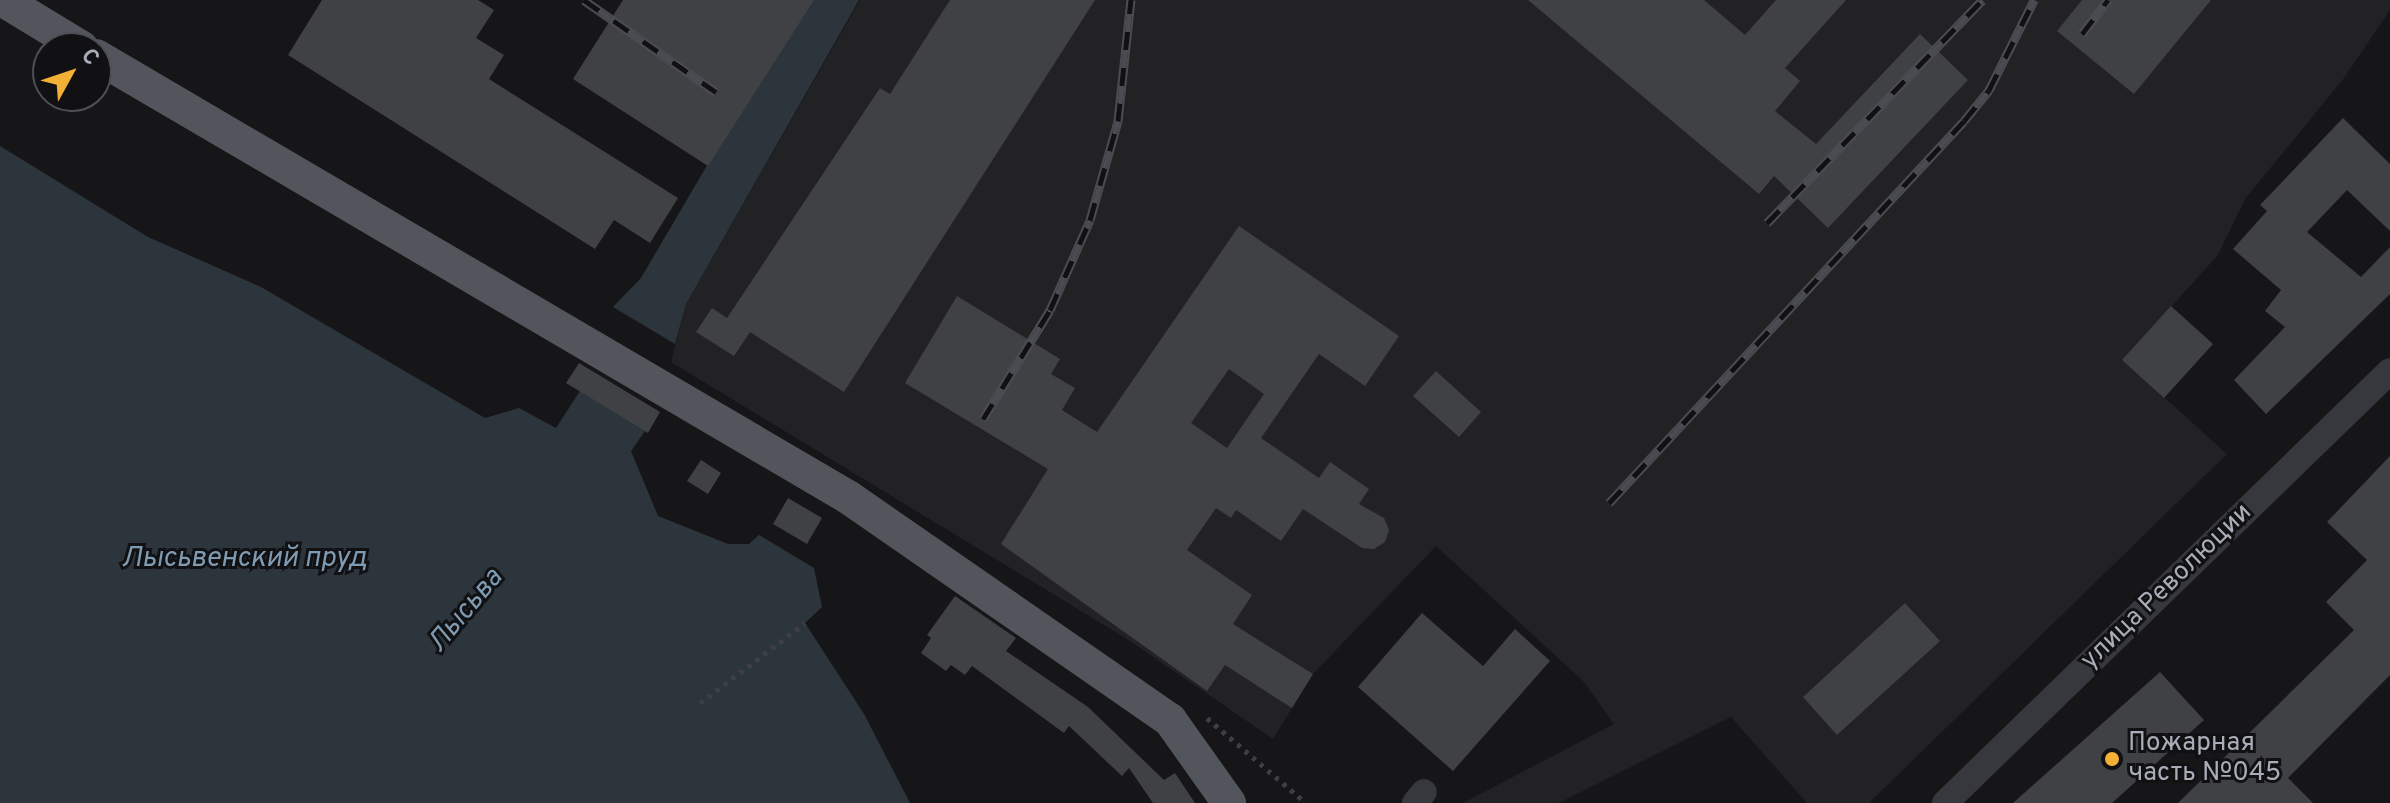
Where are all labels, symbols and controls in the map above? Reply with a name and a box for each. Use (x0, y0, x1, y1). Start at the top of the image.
north arrow (32, 32, 112, 112)
text: С (74, 43, 104, 72)
street label: улица Революции (2075, 497, 2259, 677)
water label: Лысьвенский пруд (121, 542, 367, 576)
water label: Лысьва (421, 562, 511, 660)
place label: Пожарная часть №045 (2128, 728, 2281, 790)
marker: Пожарная часть №045 (2103, 750, 2121, 768)

